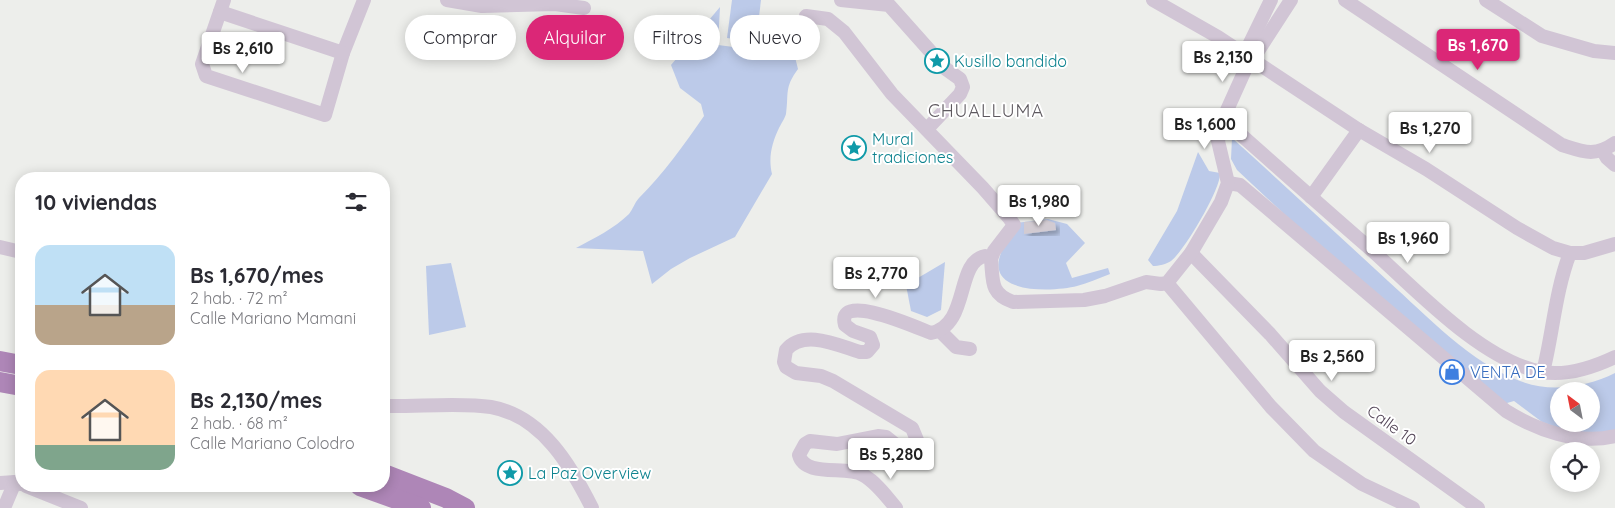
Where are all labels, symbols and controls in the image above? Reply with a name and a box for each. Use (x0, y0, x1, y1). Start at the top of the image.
chip: Comprar (405, 15, 516, 60)
chip: Alquilar (526, 15, 624, 60)
chip: Filtros (634, 15, 720, 60)
chip: Nuevo (730, 15, 820, 60)
pin: Bs 1,670 (1426, 28, 1530, 71)
pin: Bs 2,610 (191, 32, 295, 74)
text: Bs 1,670 (1448, 35, 1508, 55)
text: Bs 2,610 (213, 38, 273, 58)
pin: Bs 2,130 (1171, 41, 1275, 83)
text: Bs 2,130 (1193, 47, 1253, 67)
place icon: Kusillo bandido (924, 48, 950, 74)
place label: Kusillo bandido (954, 51, 1067, 71)
district label: CHUALLUMA (928, 99, 1044, 122)
pin: Bs 1,600 (1153, 108, 1257, 150)
pin: Bs 1,270 (1378, 112, 1482, 154)
text: Bs 1,600 (1174, 114, 1236, 134)
text: Bs 1,270 (1399, 118, 1461, 138)
place label: Mural tradiciones (872, 129, 953, 167)
place icon: Mural tradiciones (841, 135, 867, 161)
pin: Bs 1,980 (987, 184, 1091, 227)
icon: filters (342, 188, 370, 216)
text: 10 viviendas (35, 189, 157, 215)
text: Bs 1,980 (1009, 191, 1069, 211)
pin: Bs 1,960 (1356, 222, 1460, 264)
text: Bs 1,960 (1377, 228, 1439, 248)
pin: Bs 2,770 (824, 256, 928, 299)
text: Bs 1,670/mes (190, 262, 324, 288)
text: Bs 2,770 (844, 263, 908, 283)
icon: home (75, 265, 135, 325)
text: 2 hab. · 72 m² (190, 288, 288, 308)
text: Calle Mariano Mamani (190, 308, 356, 328)
pin: Bs 2,560 (1280, 340, 1384, 382)
text: Bs 2,560 (1300, 346, 1364, 366)
shop icon: VENTA DE (1439, 359, 1465, 385)
place label: VENTA DE (1470, 362, 1546, 382)
north arrow (1550, 382, 1600, 432)
map controls (1550, 382, 1600, 492)
text: Bs 2,130/mes (190, 387, 322, 413)
icon: home (75, 390, 135, 450)
street label: Calle 10 (1363, 400, 1421, 450)
text: 2 hab. · 68 m² (190, 413, 288, 433)
text: Calle Mariano Colodro (190, 433, 355, 453)
pin: Bs 5,280 (839, 438, 943, 480)
button: locate (1550, 442, 1600, 492)
text: Bs 5,280 (859, 444, 923, 464)
place icon: La Paz Overview (497, 460, 523, 486)
place label: La Paz Overview (528, 463, 651, 483)

